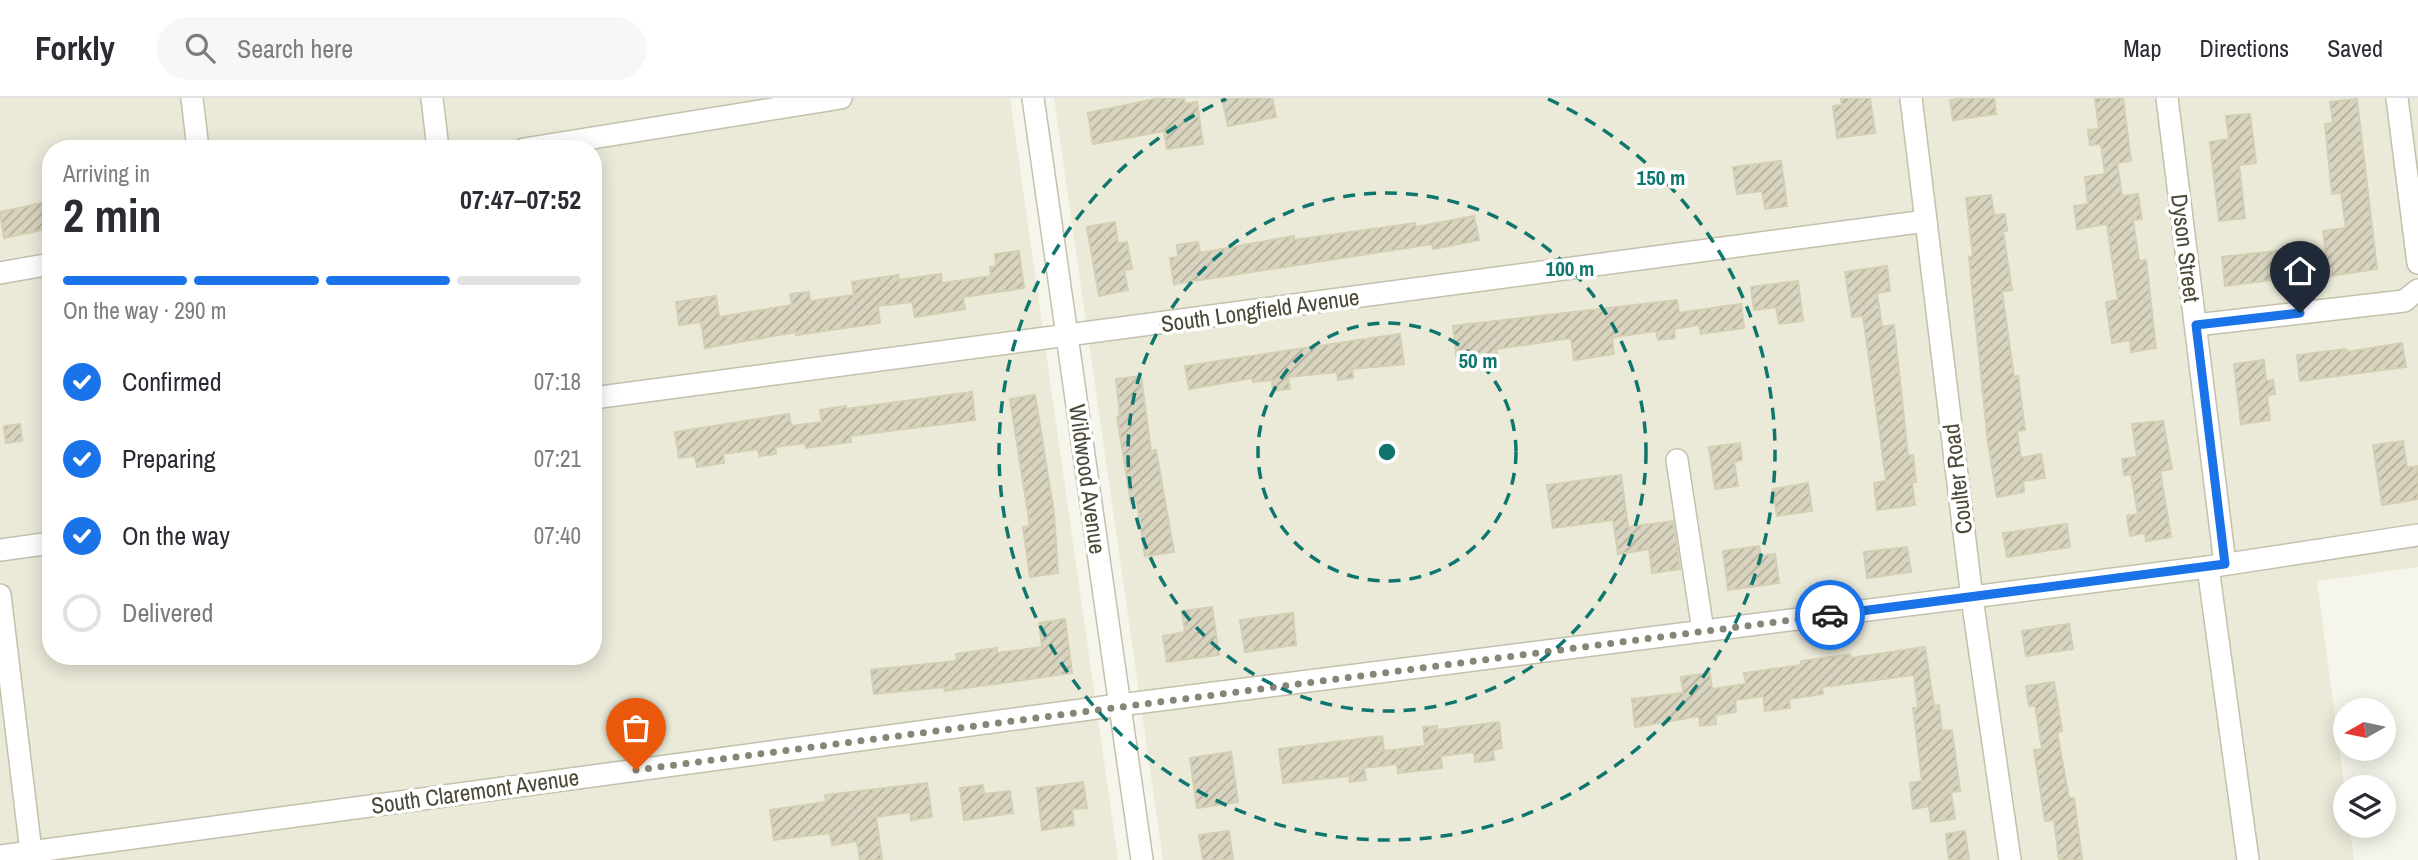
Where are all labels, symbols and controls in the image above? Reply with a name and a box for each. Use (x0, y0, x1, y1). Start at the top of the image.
search box (157, 17, 647, 80)
text: Forkly (35, 26, 115, 70)
icon: search (181, 29, 219, 67)
text: Search here (237, 31, 353, 66)
text: Map (2123, 32, 2161, 64)
text: Directions (2199, 32, 2289, 64)
text: Saved (2327, 32, 2383, 64)
text: Arriving in (63, 158, 150, 189)
text: 150 m (1637, 163, 1685, 192)
text: 07:47–07:52 (460, 182, 581, 217)
text: 2 min (63, 184, 162, 246)
street label: Dyson Street (2164, 192, 2208, 304)
pin (2270, 241, 2330, 313)
icon: home (2281, 252, 2319, 290)
text: 100 m (1546, 254, 1594, 283)
street label: South Longfield Avenue (1159, 281, 1361, 339)
text: On the way · 290 m (63, 295, 227, 326)
text: 50 m (1458, 346, 1498, 375)
icon: check (63, 363, 101, 401)
text: Confirmed (122, 364, 222, 399)
text: 07:18 (534, 366, 581, 397)
street label: Wildwood Avenue (1062, 402, 1114, 556)
street label: Coulter Road (1935, 422, 1979, 536)
icon: check (63, 440, 101, 478)
centre of rings (1375, 440, 1399, 464)
text: Preparing (122, 441, 216, 476)
text: 07:21 (534, 443, 581, 474)
icon: check (63, 517, 101, 555)
text: On the way (122, 518, 230, 553)
text: 07:40 (534, 520, 581, 551)
courier (1795, 580, 1865, 650)
text: Delivered (122, 595, 213, 630)
icon: car (1811, 596, 1849, 634)
pin (606, 698, 666, 770)
north arrow (2333, 698, 2396, 761)
map controls (2333, 698, 2396, 838)
icon: bag (617, 709, 655, 747)
street label: South Claremont Avenue (369, 761, 581, 821)
button: layers (2333, 775, 2396, 838)

